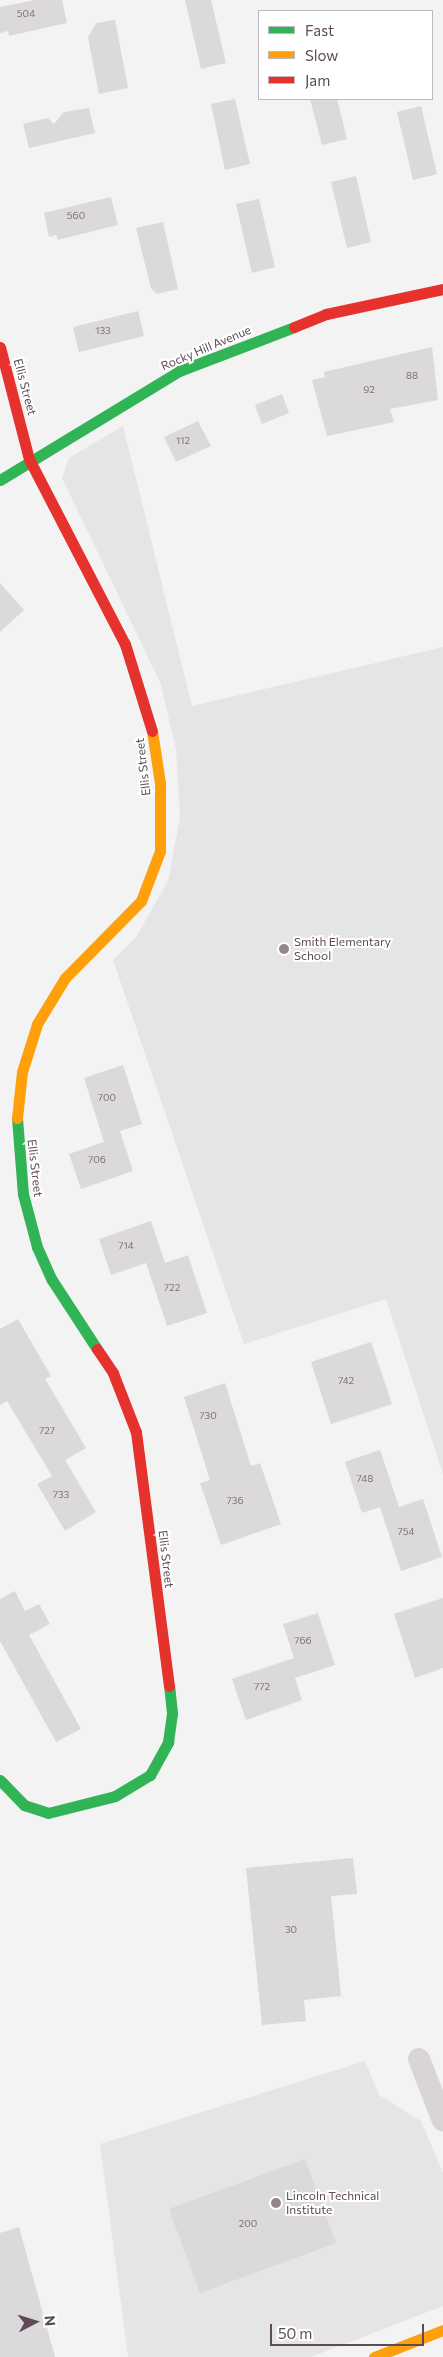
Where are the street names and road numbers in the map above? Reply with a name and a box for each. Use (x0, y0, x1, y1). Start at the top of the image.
street label: Rocky Hill Avenue (159, 323, 253, 373)
street label: Ellis Street (11, 357, 39, 417)
street label: Ellis Street (132, 737, 154, 797)
street label: Ellis Street (24, 1138, 46, 1198)
street label: Ellis Street (155, 1529, 177, 1589)

